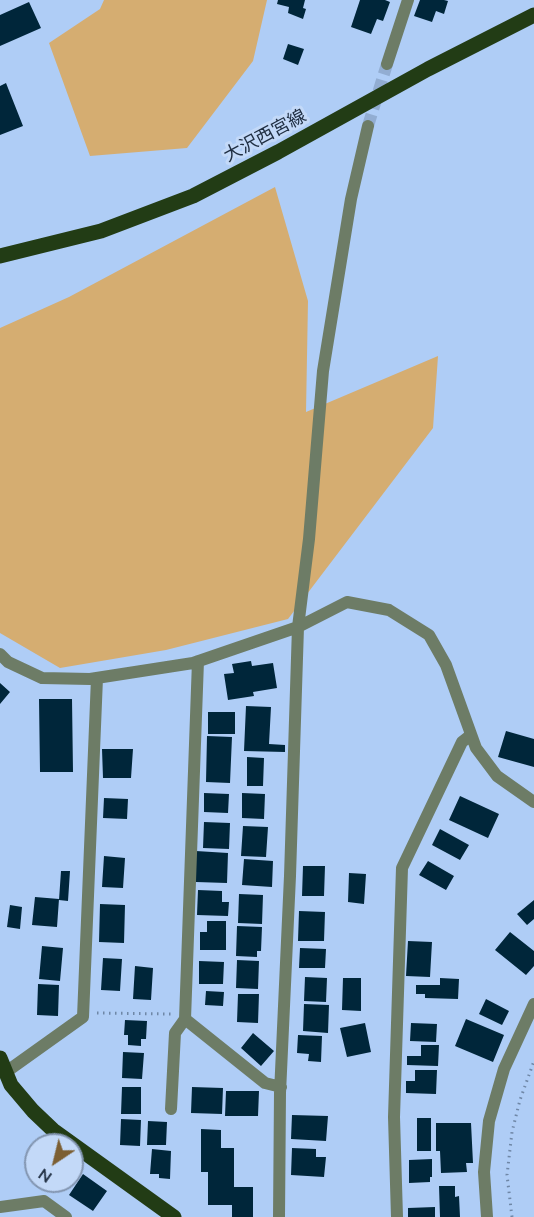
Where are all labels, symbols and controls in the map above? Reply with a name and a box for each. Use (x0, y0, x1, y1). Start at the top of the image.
street label: 大沢西宮線 (220, 105, 310, 167)
north arrow (24, 1133, 84, 1193)
text: N (34, 1164, 56, 1188)

